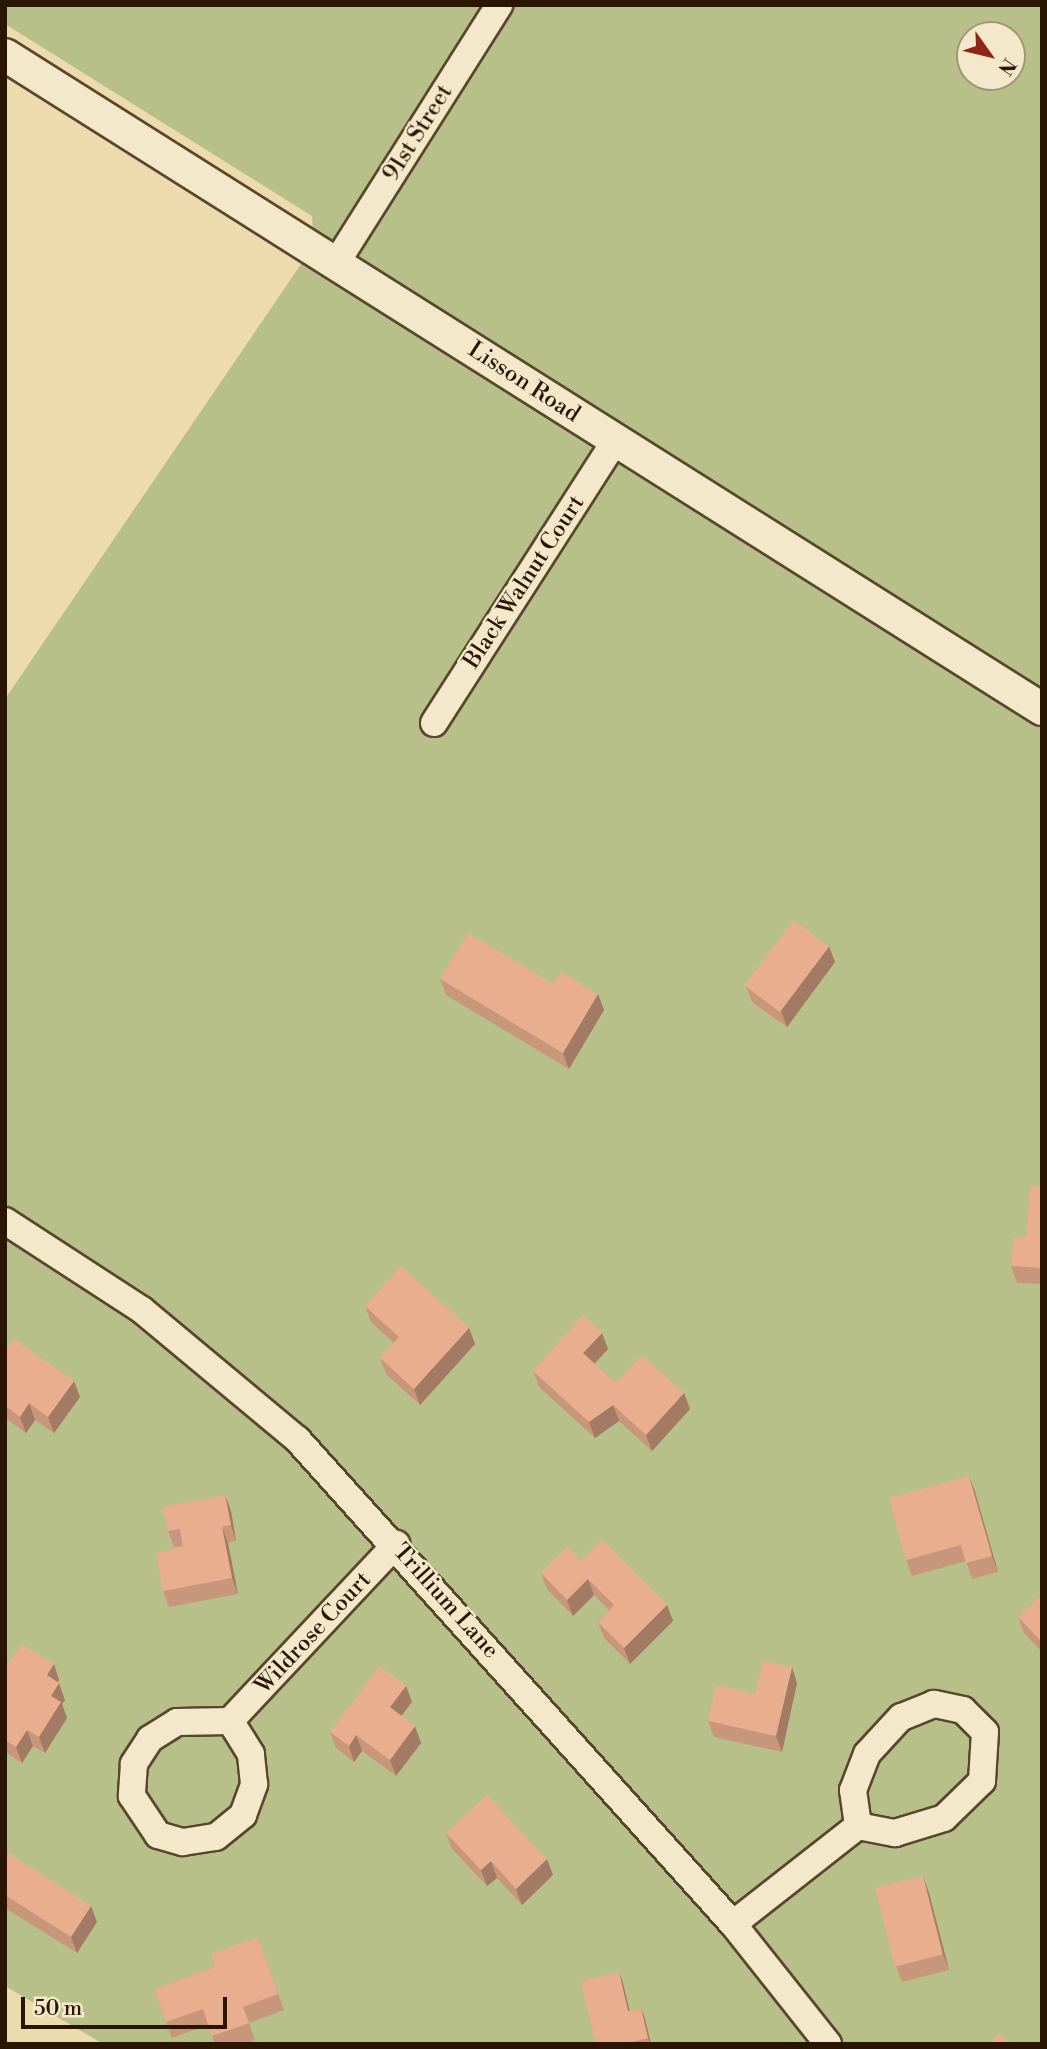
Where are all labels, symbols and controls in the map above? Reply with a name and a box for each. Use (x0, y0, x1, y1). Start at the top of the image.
north arrow (956, 21, 1026, 91)
text: N (993, 54, 1021, 80)
street label: 91st Street (377, 80, 459, 186)
street label: Lisson Road (463, 336, 585, 428)
street label: Black Walnut Court (458, 490, 590, 674)
street label: Trillium Lane (387, 1538, 505, 1664)
street label: Wildrose Court (249, 1566, 377, 1700)
scale bar (24, 1982, 231, 2026)
text: 50 m (34, 1996, 82, 2022)

